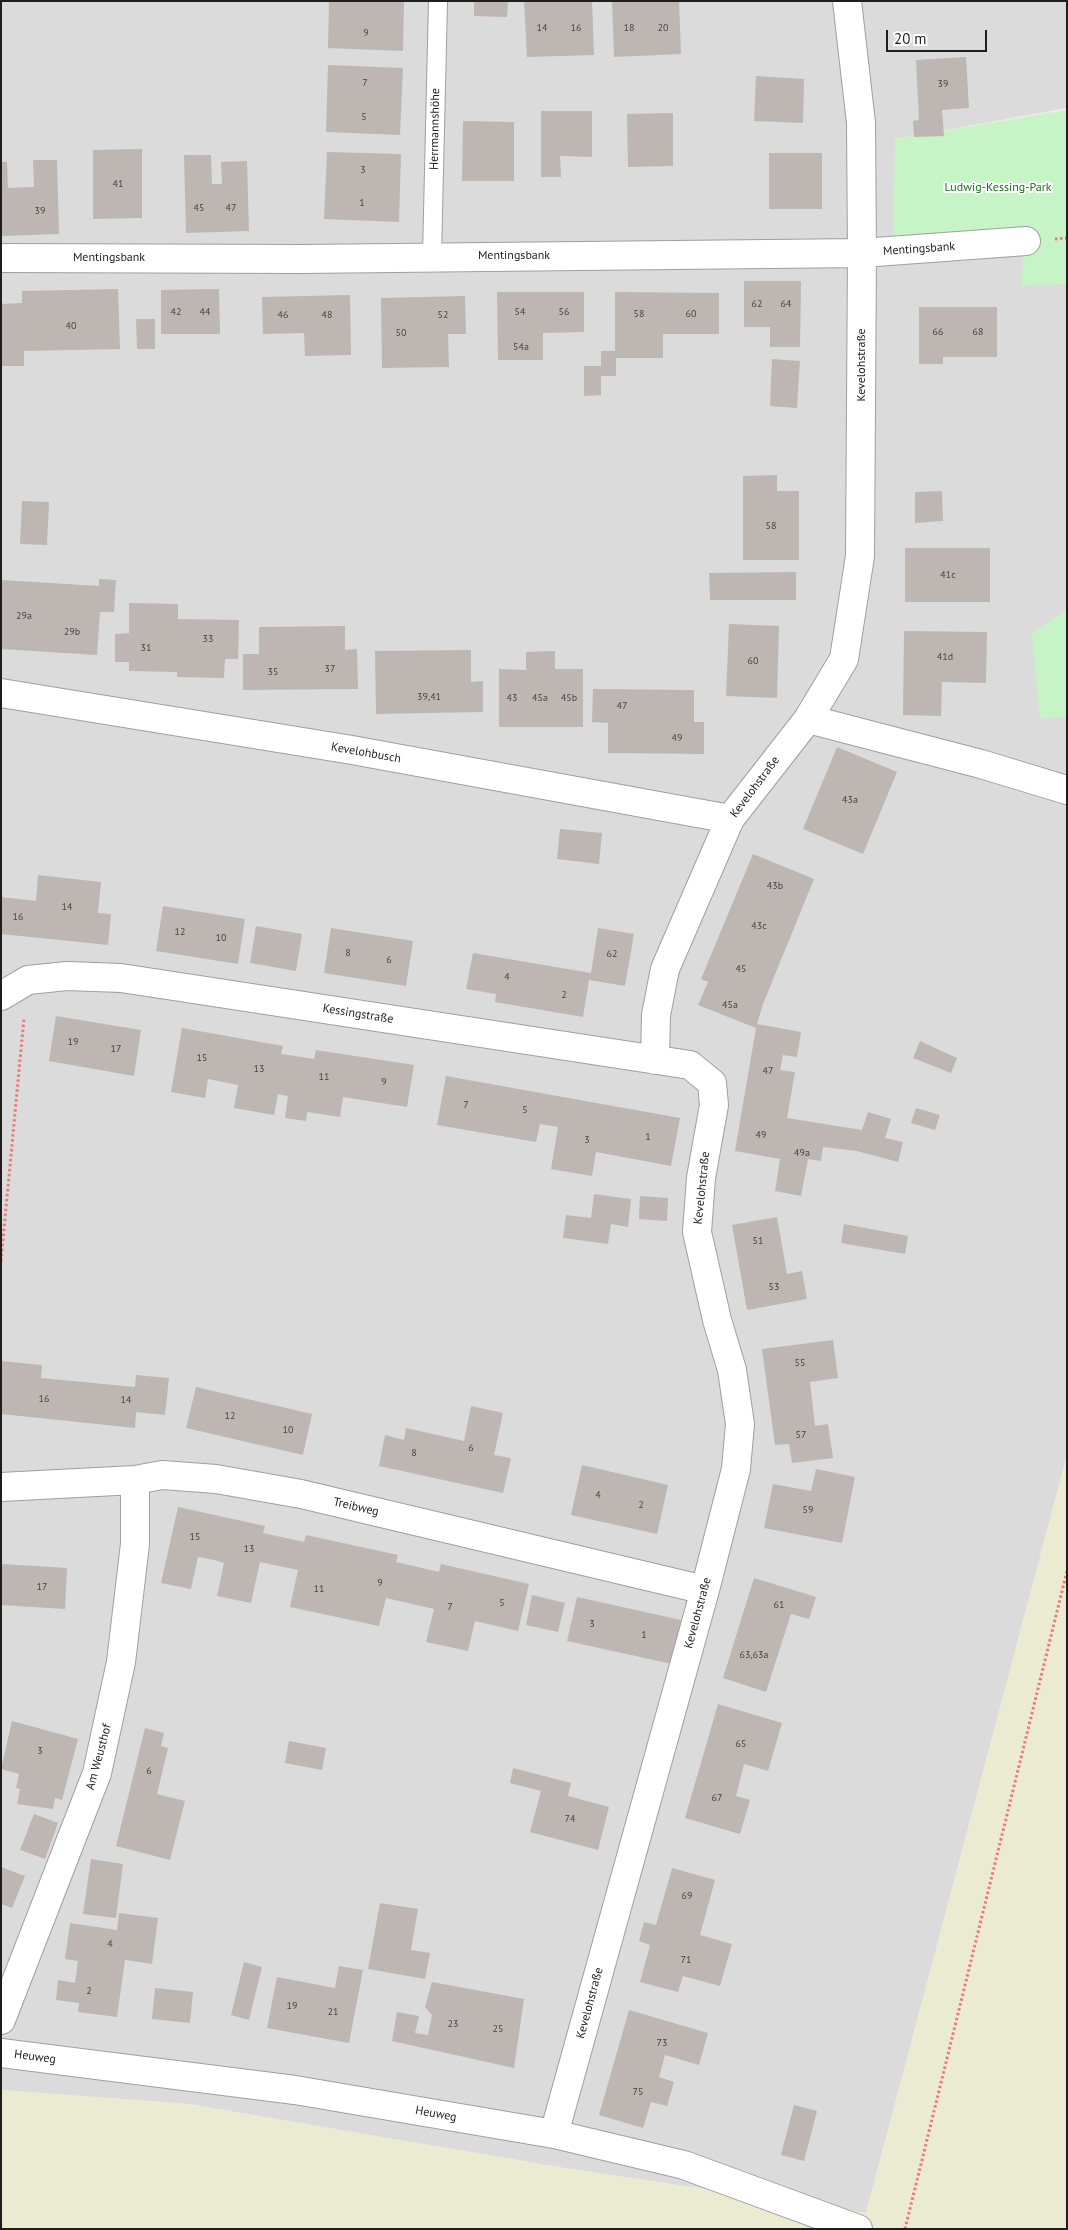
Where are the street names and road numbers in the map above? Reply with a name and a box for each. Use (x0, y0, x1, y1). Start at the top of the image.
street label: Herrmannshöhe (427, 88, 443, 170)
street label: Mentingsbank (882, 239, 956, 259)
street label: Mentingsbank (478, 249, 550, 263)
street label: Mentingsbank (73, 251, 145, 265)
street label: Kevelohstraße (855, 328, 869, 402)
street label: Kevelohbusch (330, 740, 402, 766)
street label: Kevelohstraße (727, 753, 783, 821)
street label: Kessingstraße (322, 1001, 394, 1027)
street label: Kevelohstraße (691, 1151, 713, 1225)
street label: Treibweg (332, 1495, 380, 1519)
street label: Kevelohstraße (682, 1576, 714, 1650)
street label: Am Weusthof (83, 1722, 115, 1792)
street label: Kevelohstraße (574, 1966, 606, 2040)
street label: Heuweg (13, 2047, 57, 2067)
street label: Heuweg (414, 2103, 458, 2125)

